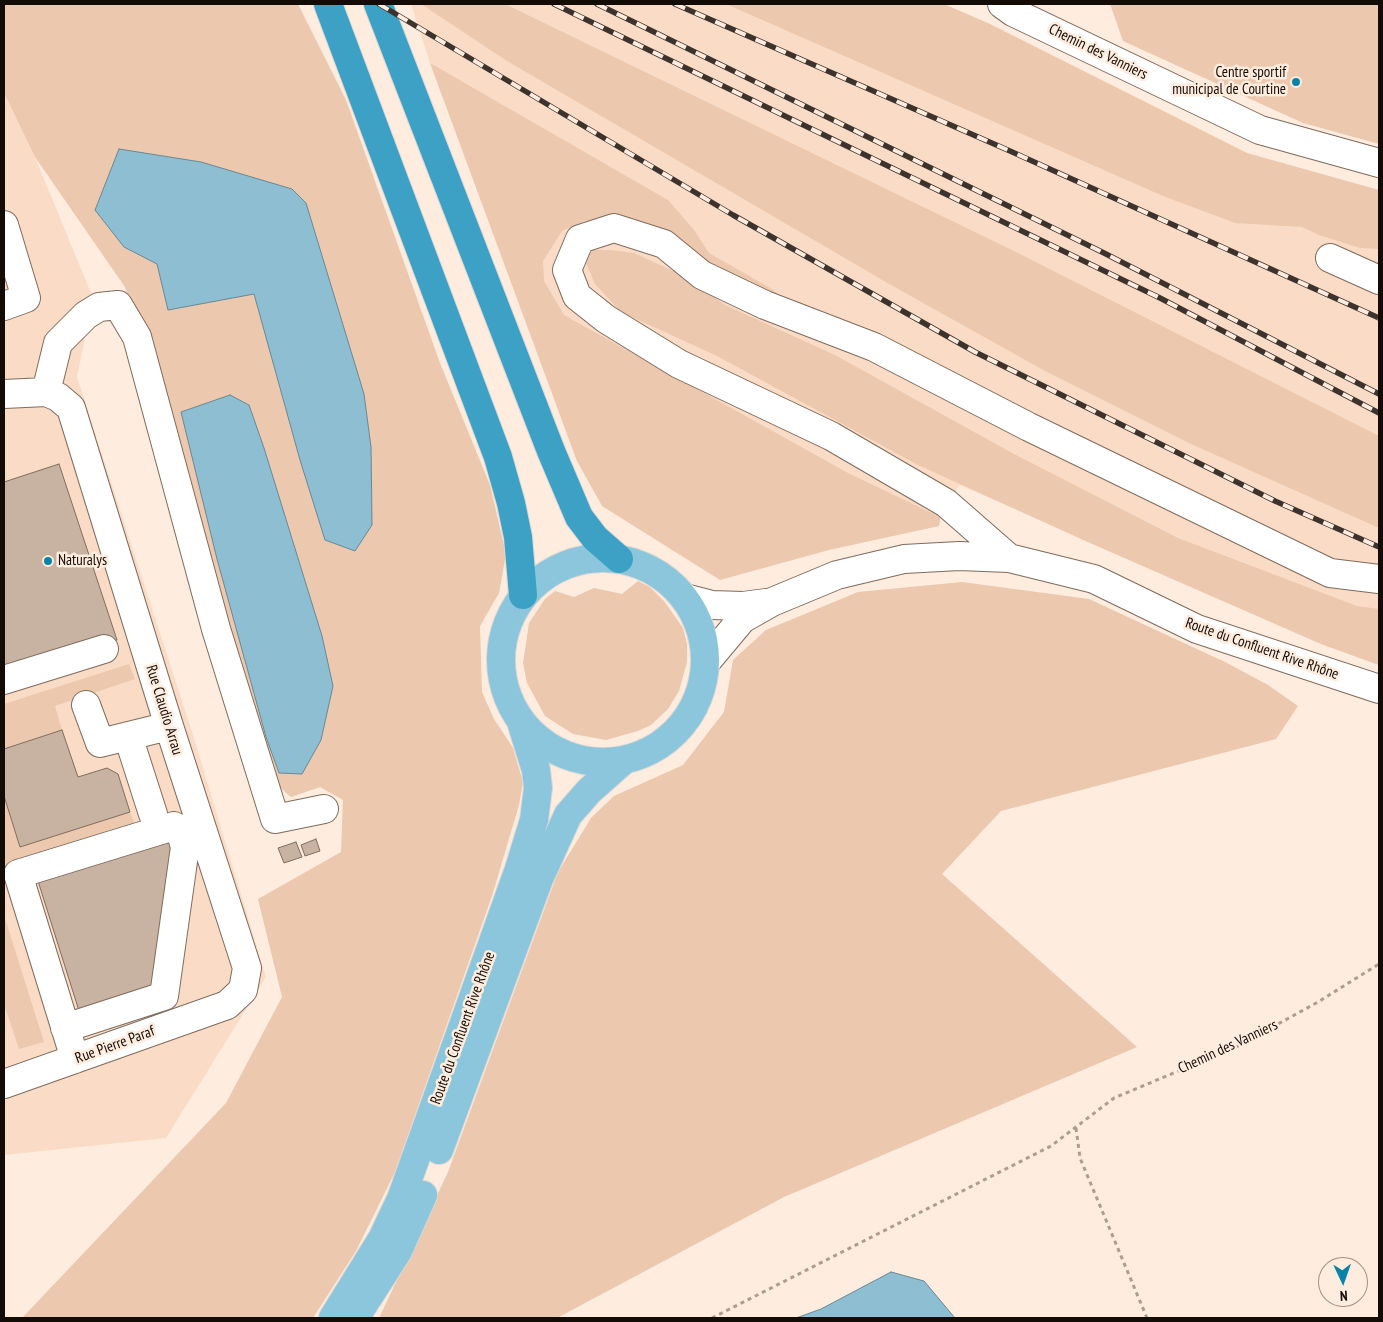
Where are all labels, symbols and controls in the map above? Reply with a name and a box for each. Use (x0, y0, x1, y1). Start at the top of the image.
street label: Chemin des Vanniers (1046, 20, 1150, 84)
place label: Centre sportif municipal de Courtine (1172, 64, 1286, 99)
marker: Centre sportif municipal de Courtine (1290, 76, 1302, 88)
place label: Naturalys (58, 552, 107, 570)
marker: Naturalys (42, 555, 54, 567)
street label: Route du Confluent Rive Rhône (1183, 614, 1341, 684)
street label: Rue Claudio Arrau (142, 663, 186, 757)
street label: Route du Confluent Rive Rhône (427, 949, 499, 1107)
street label: Chemin des Vanniers (1175, 1016, 1281, 1078)
street label: Rue Pierre Paraf (73, 1022, 157, 1068)
north arrow (1318, 1257, 1368, 1307)
text: N (1339, 1287, 1348, 1305)

